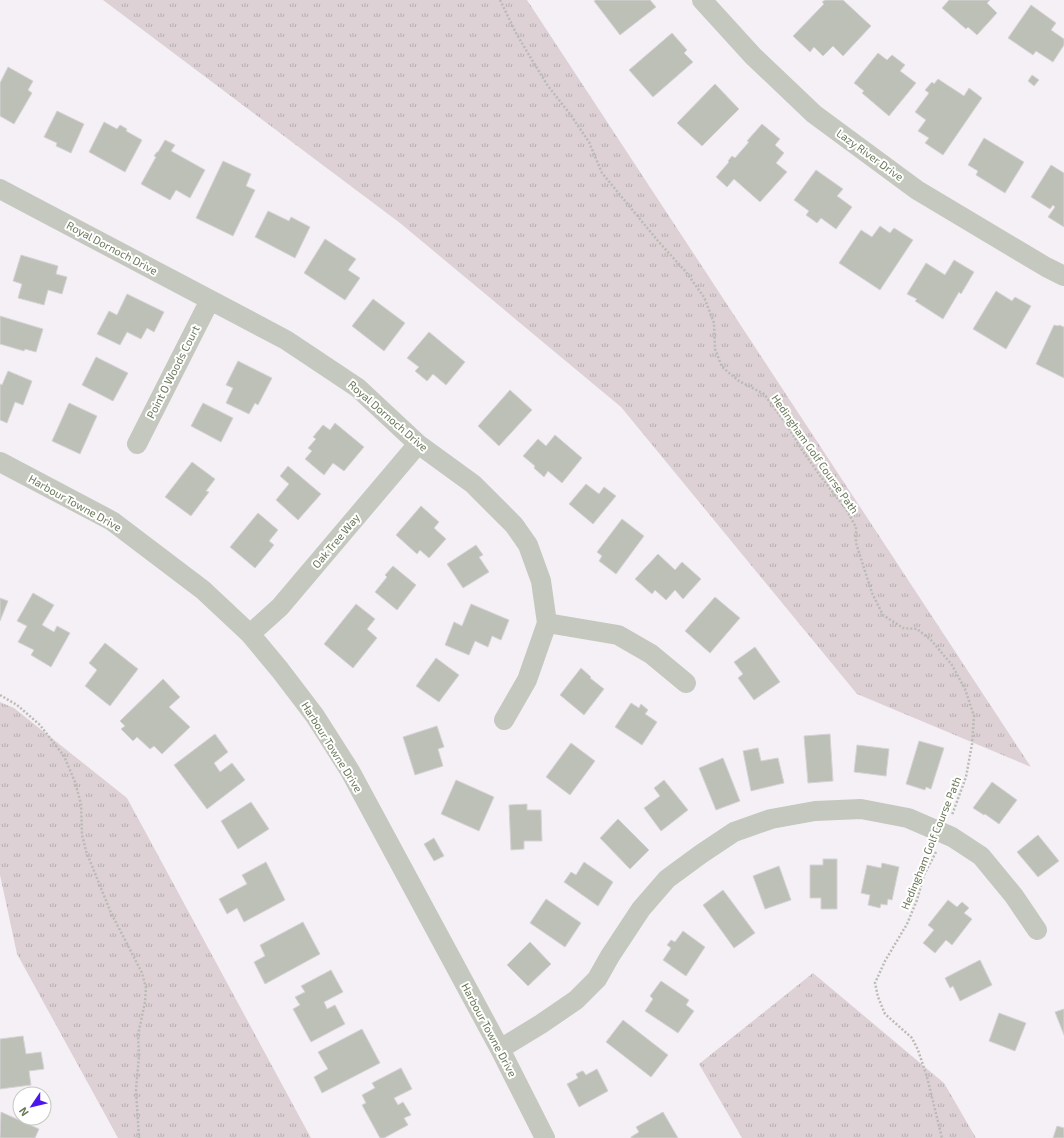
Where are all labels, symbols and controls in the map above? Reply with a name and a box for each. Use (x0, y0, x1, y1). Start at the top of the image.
street label: Lazy River Drive (834, 126, 906, 183)
street label: Royal Dornoch Drive (65, 218, 160, 277)
street label: Point O Woods Court (143, 323, 202, 420)
street label: Royal Dornoch Drive (346, 378, 431, 454)
street label: Hedingham Golf Course Path (769, 392, 862, 516)
street label: Harbour Towne Drive (26, 472, 124, 534)
street label: Oak Tree Way (309, 511, 362, 571)
street label: Harbour Towne Drive (299, 699, 366, 794)
street label: Hedingham Golf Course Path (898, 774, 963, 911)
street label: Harbour Towne Drive (459, 981, 520, 1079)
north arrow (12, 1086, 52, 1126)
text: N (16, 1105, 31, 1119)

